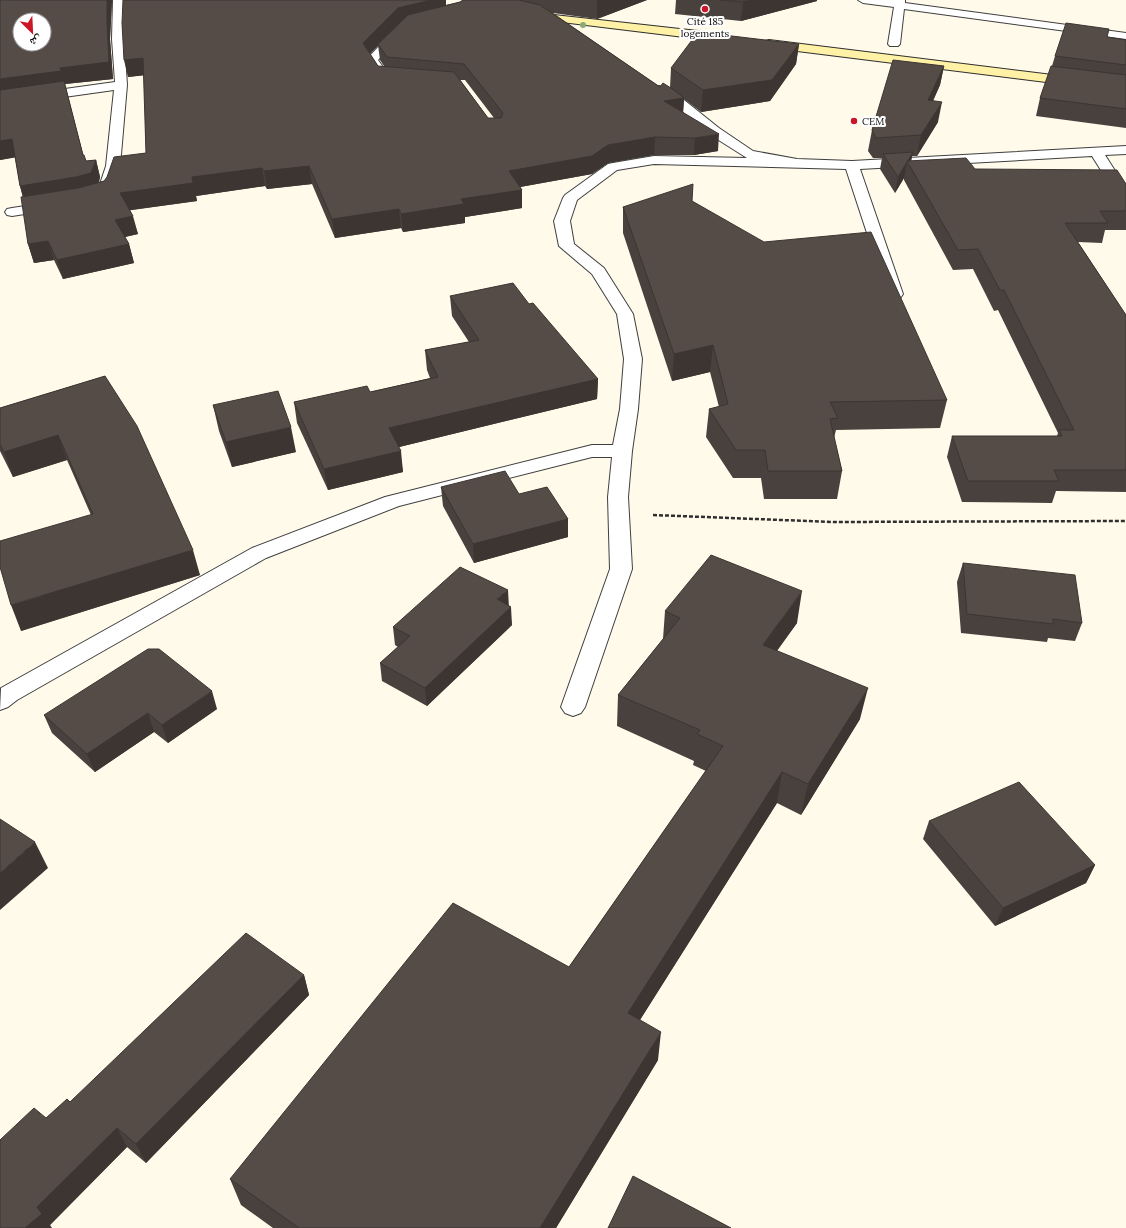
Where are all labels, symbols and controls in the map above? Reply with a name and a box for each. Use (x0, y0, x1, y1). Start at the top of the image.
marker: Cité 185 logements (700, 4, 710, 14)
north arrow (12, 12, 52, 52)
place label: Cité 185 logements (681, 15, 730, 40)
text: ش (27, 31, 44, 50)
place label: CEM (862, 115, 884, 128)
marker: CEM (849, 116, 859, 126)

